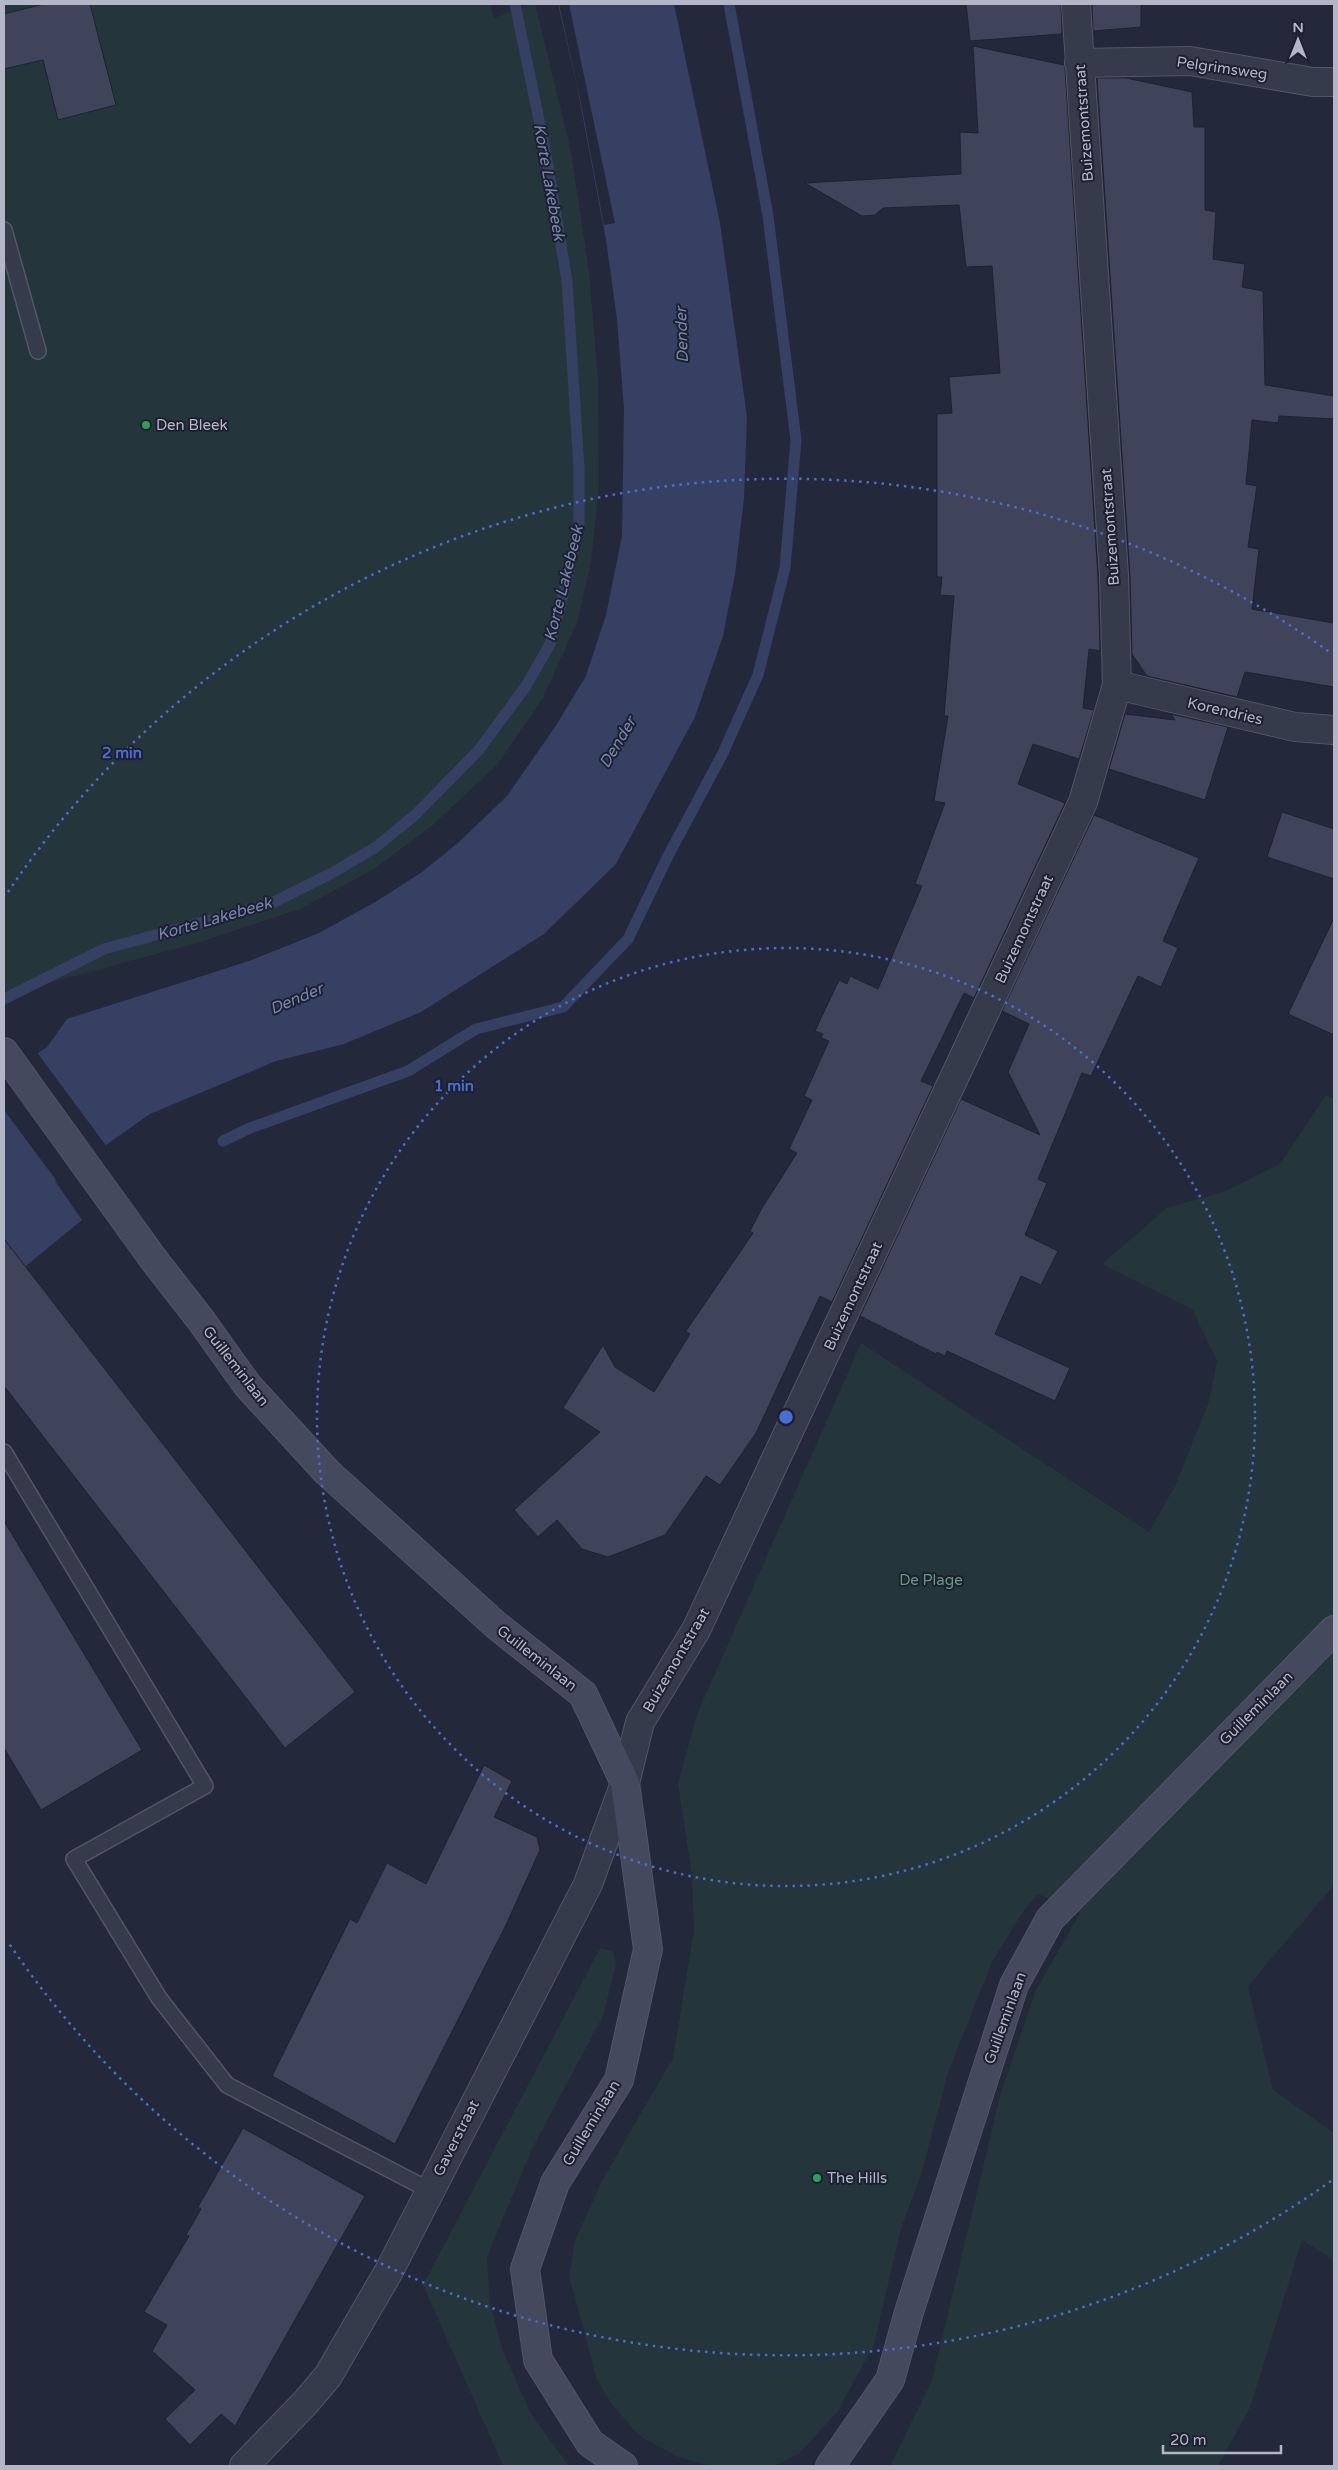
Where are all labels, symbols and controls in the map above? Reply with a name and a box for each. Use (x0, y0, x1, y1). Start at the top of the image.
north arrow (1273, 15, 1323, 65)
text: N (1292, 19, 1304, 36)
street label: Pelgrimsweg (1175, 53, 1269, 83)
street label: Buizemontstraat (1071, 63, 1097, 182)
water label: Korte Lakebeek (529, 122, 569, 244)
water label: Dender (671, 305, 693, 363)
place label: Den Bleek (156, 416, 228, 434)
marker: Den Bleek (140, 419, 152, 431)
street label: Buizemontstraat (1097, 467, 1123, 586)
water label: Korte Lakebeek (540, 522, 588, 643)
street label: Korendries (1185, 694, 1265, 728)
water label: Dender (595, 712, 642, 772)
text: 2 min (102, 744, 142, 762)
street label: Buizemontstraat (991, 872, 1057, 986)
water label: Korte Lakebeek (155, 893, 275, 945)
water label: Dender (267, 978, 328, 1019)
text: 1 min (434, 1077, 474, 1095)
street label: Buizemontstraat (820, 1239, 886, 1353)
street label: Guilleminlaan (199, 1322, 273, 1410)
centre of rings (777, 1408, 795, 1426)
park label: De Plage (899, 1571, 963, 1589)
street label: Buizemontstraat (639, 1604, 713, 1715)
street label: Guilleminlaan (493, 1621, 581, 1695)
street label: Guilleminlaan (1215, 1667, 1297, 1749)
street label: Guilleminlaan (980, 1970, 1030, 2066)
street label: Guilleminlaan (558, 2077, 624, 2169)
street label: Gaverstraat (429, 2097, 483, 2179)
place label: The Hills (827, 2169, 887, 2187)
marker: The Hills (811, 2172, 823, 2184)
scale bar (1163, 2422, 1280, 2454)
text: 20 m (1170, 2431, 1207, 2449)

